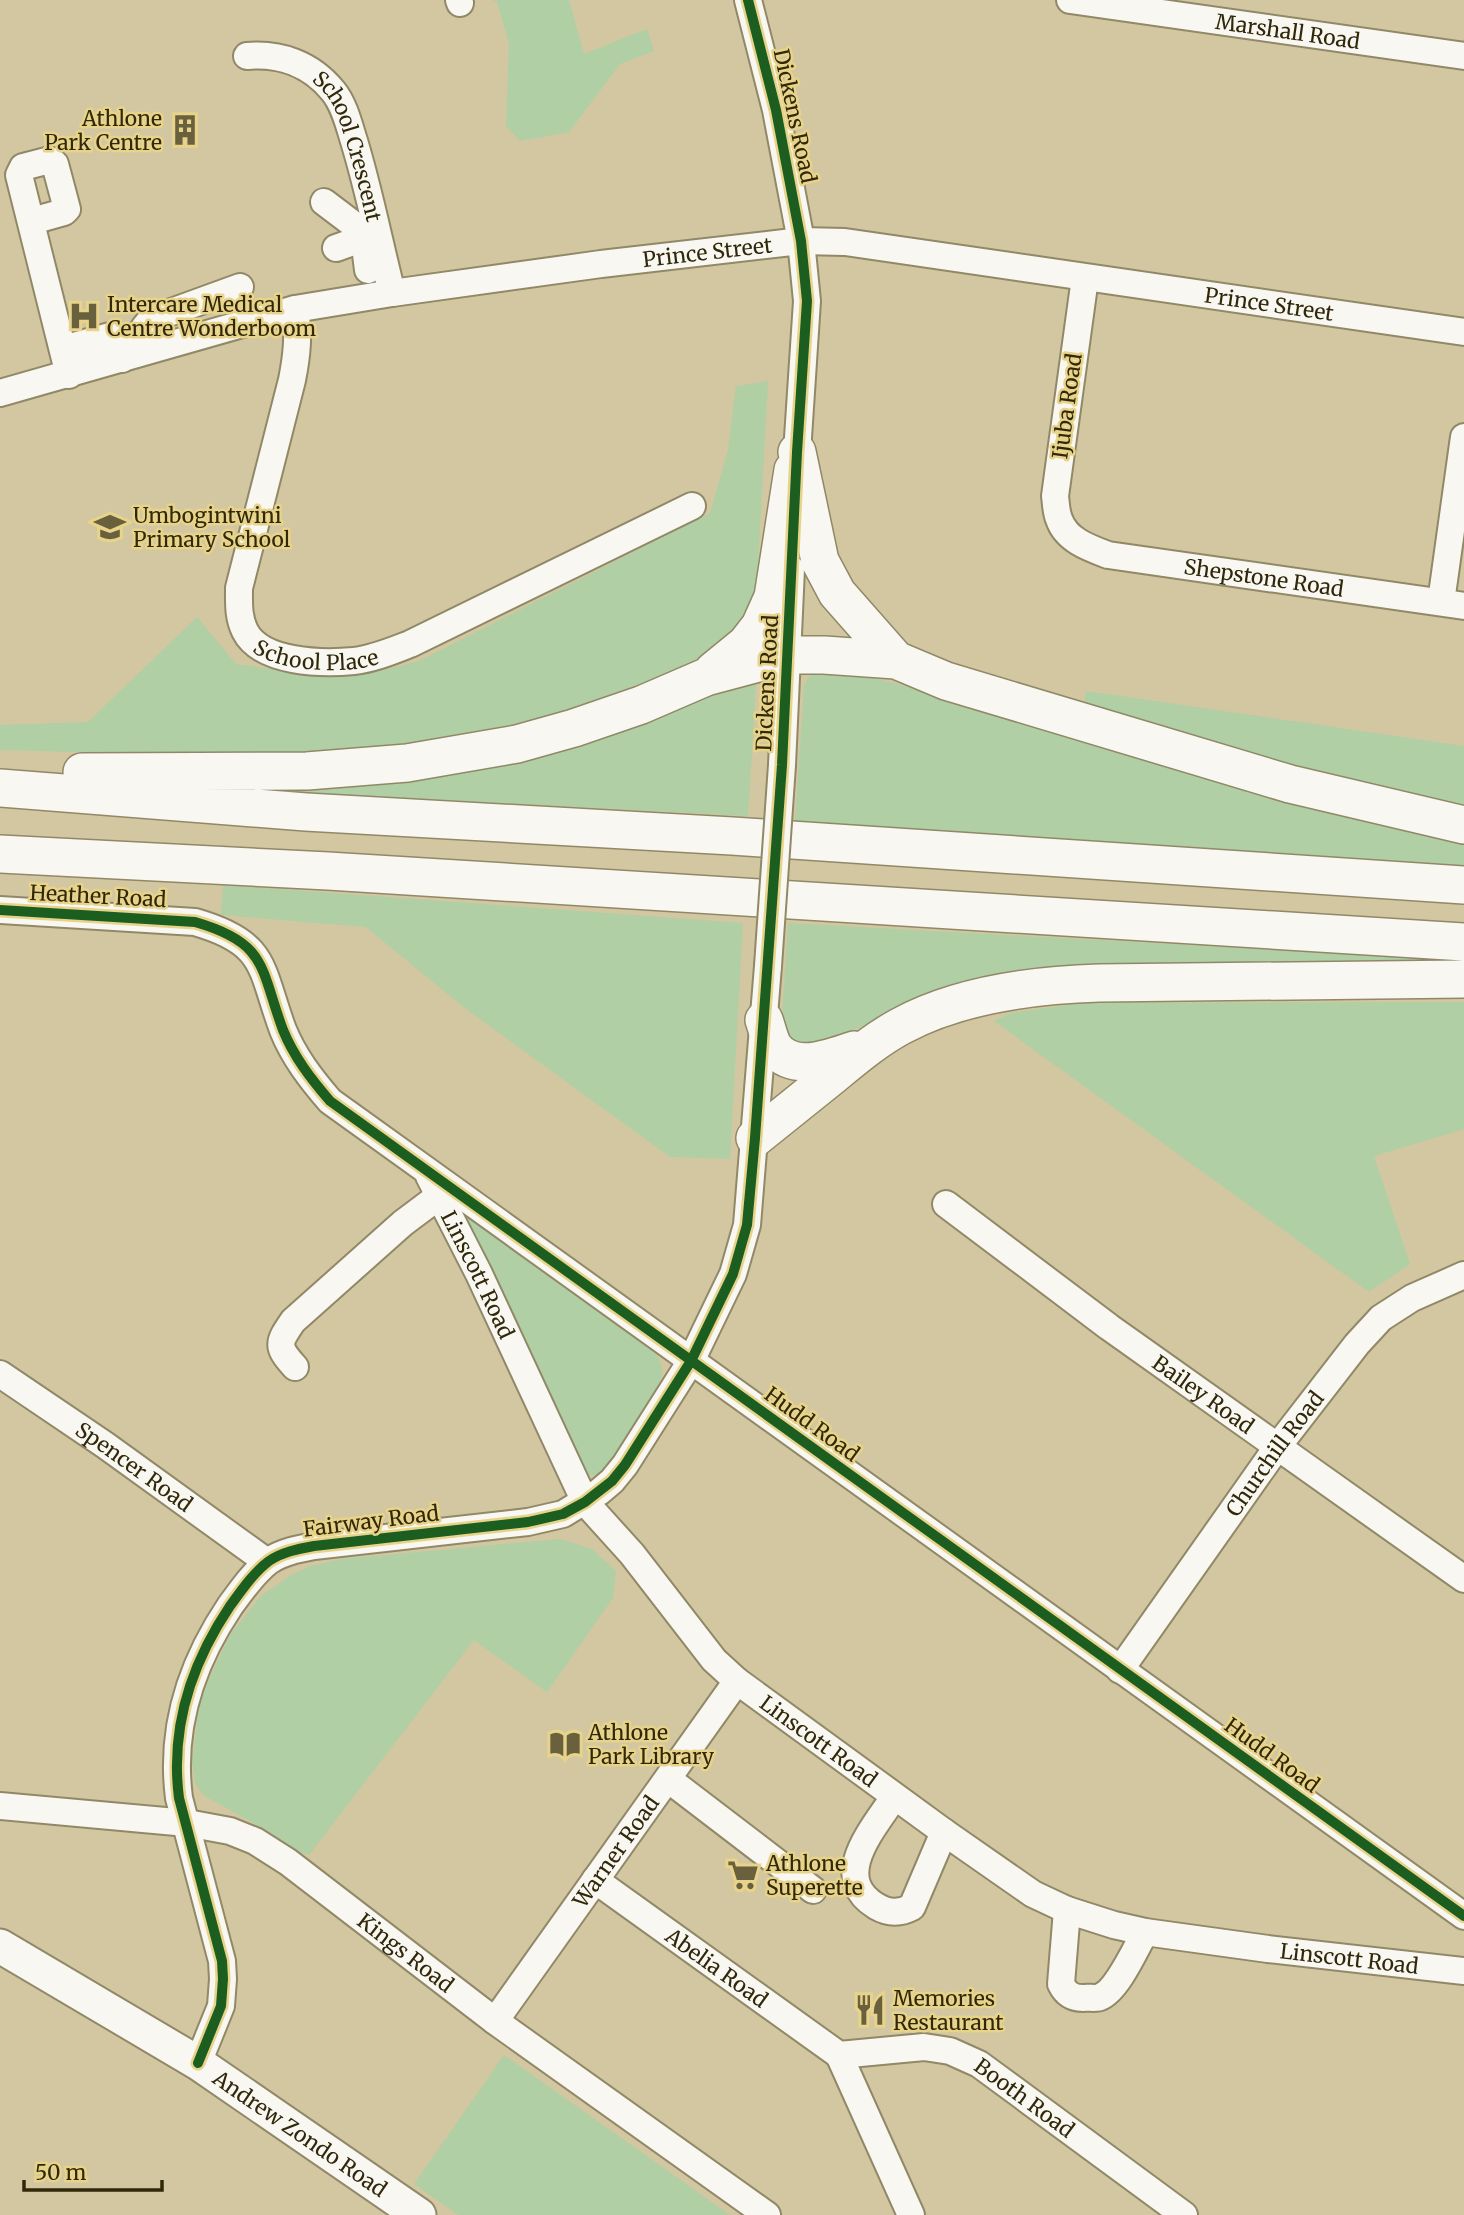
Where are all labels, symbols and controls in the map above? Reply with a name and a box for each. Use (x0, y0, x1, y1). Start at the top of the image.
street label: Marshall Road (1214, 7, 1362, 55)
street label: Dickens Road (768, 46, 822, 186)
street label: School Crescent (308, 65, 388, 224)
place label: Athlone Park Centre (44, 105, 162, 156)
building icon: Athlone Park Centre (168, 113, 202, 147)
street label: Prince Street (641, 231, 773, 273)
street label: Prince Street (1203, 281, 1336, 326)
place label: Intercare Medical Centre Wonderboom (107, 291, 316, 342)
hospital icon: Intercare Medical Centre Wonderboom (67, 299, 101, 333)
street label: Ijuba Road (1046, 351, 1088, 461)
place label: Umbogintwini Primary School (133, 502, 291, 553)
school or university icon: Umbogintwini Primary School (93, 510, 127, 544)
street label: Shepstone Road (1182, 553, 1346, 602)
street label: Dickens Road (750, 614, 784, 752)
street label: School Place (249, 633, 381, 676)
street label: Heather Road (29, 879, 167, 913)
street label: Linscott Road (435, 1206, 521, 1343)
street label: Bailey Road (1147, 1349, 1260, 1440)
street label: Hudd Road (759, 1381, 865, 1468)
street label: Churchill Road (1219, 1385, 1330, 1521)
street label: Spencer Road (71, 1416, 198, 1518)
street label: Fairway Road (301, 1499, 441, 1543)
street label: Linscott Road (755, 1689, 883, 1793)
street label: Hudd Road (1219, 1712, 1325, 1799)
place label: Athlone Park Library (587, 1719, 715, 1770)
library icon: Athlone Park Library (548, 1727, 582, 1761)
street label: Warner Road (566, 1790, 665, 1914)
place label: Athlone Superette (765, 1850, 863, 1901)
supermarket icon: Athlone Superette (726, 1858, 760, 1892)
street label: Kings Road (352, 1907, 460, 1998)
street label: Abelia Road (660, 1921, 774, 2013)
street label: Linscott Road (1279, 1937, 1420, 1979)
place label: Memories Restaurant (893, 1985, 1003, 2036)
restaurant icon: Memories Restaurant (853, 1993, 887, 2027)
street label: Booth Road (969, 2052, 1080, 2143)
street label: Andrew Zondo Road (207, 2063, 393, 2203)
scale bar (24, 2148, 163, 2192)
text: 50 m (35, 2159, 86, 2186)

